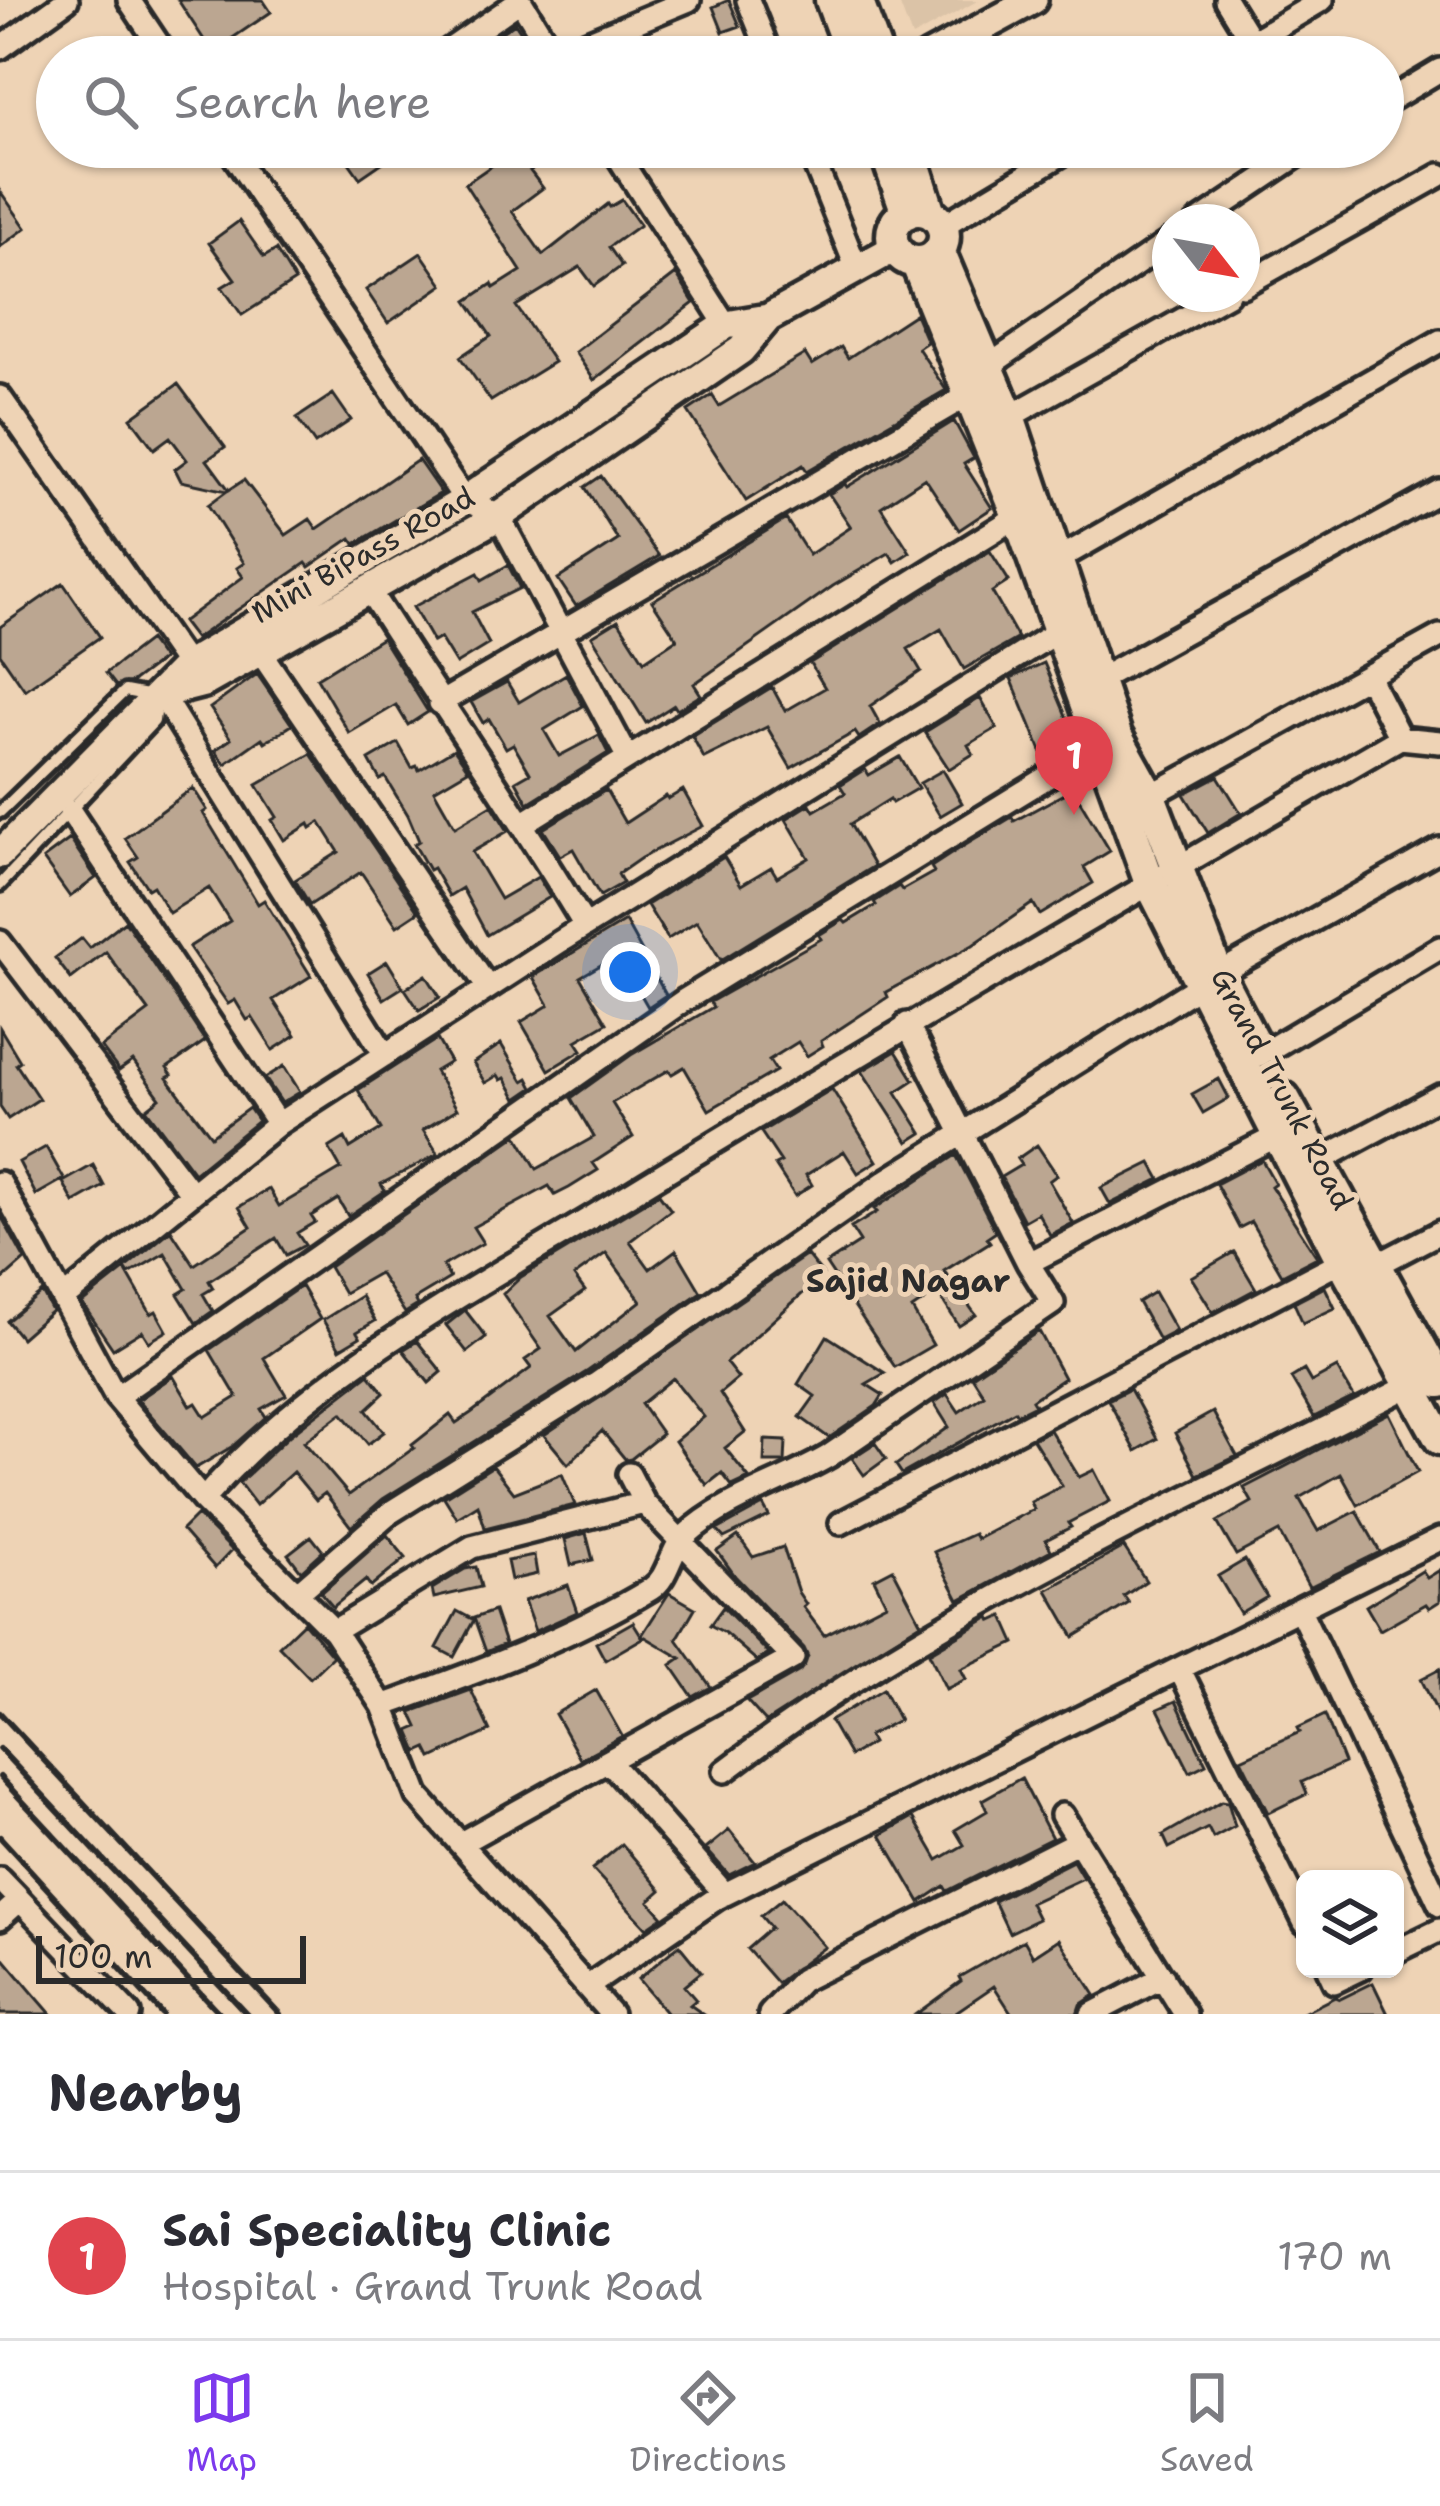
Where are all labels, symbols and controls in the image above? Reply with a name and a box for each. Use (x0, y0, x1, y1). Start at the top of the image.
search box (36, 36, 1404, 168)
icon: search (78, 69, 144, 135)
text: Search here (174, 72, 431, 132)
north arrow (1152, 204, 1260, 312)
street label: Mini BiPass Road (244, 476, 482, 633)
pin: 1 (1035, 716, 1113, 815)
your location (600, 942, 660, 1002)
street label: Grand Trunk Road (1201, 961, 1364, 1217)
district label: Sajid Nagar (806, 1258, 1011, 1303)
map controls (1296, 1870, 1404, 1978)
button: layers (1296, 1870, 1404, 1978)
scale bar (36, 1930, 306, 1983)
text: 100 m (54, 1934, 153, 1979)
text: Nearby (48, 2058, 243, 2126)
text: Sai Speciality Clinic (162, 2200, 612, 2260)
text: 1 (78, 2230, 96, 2282)
text: 170 m (1277, 2230, 1392, 2282)
text: Hospital · Grand Trunk Road (162, 2260, 703, 2312)
tab: Map (186, 2365, 257, 2482)
tab: Directions (630, 2365, 787, 2482)
tab: Saved (1160, 2365, 1254, 2482)

